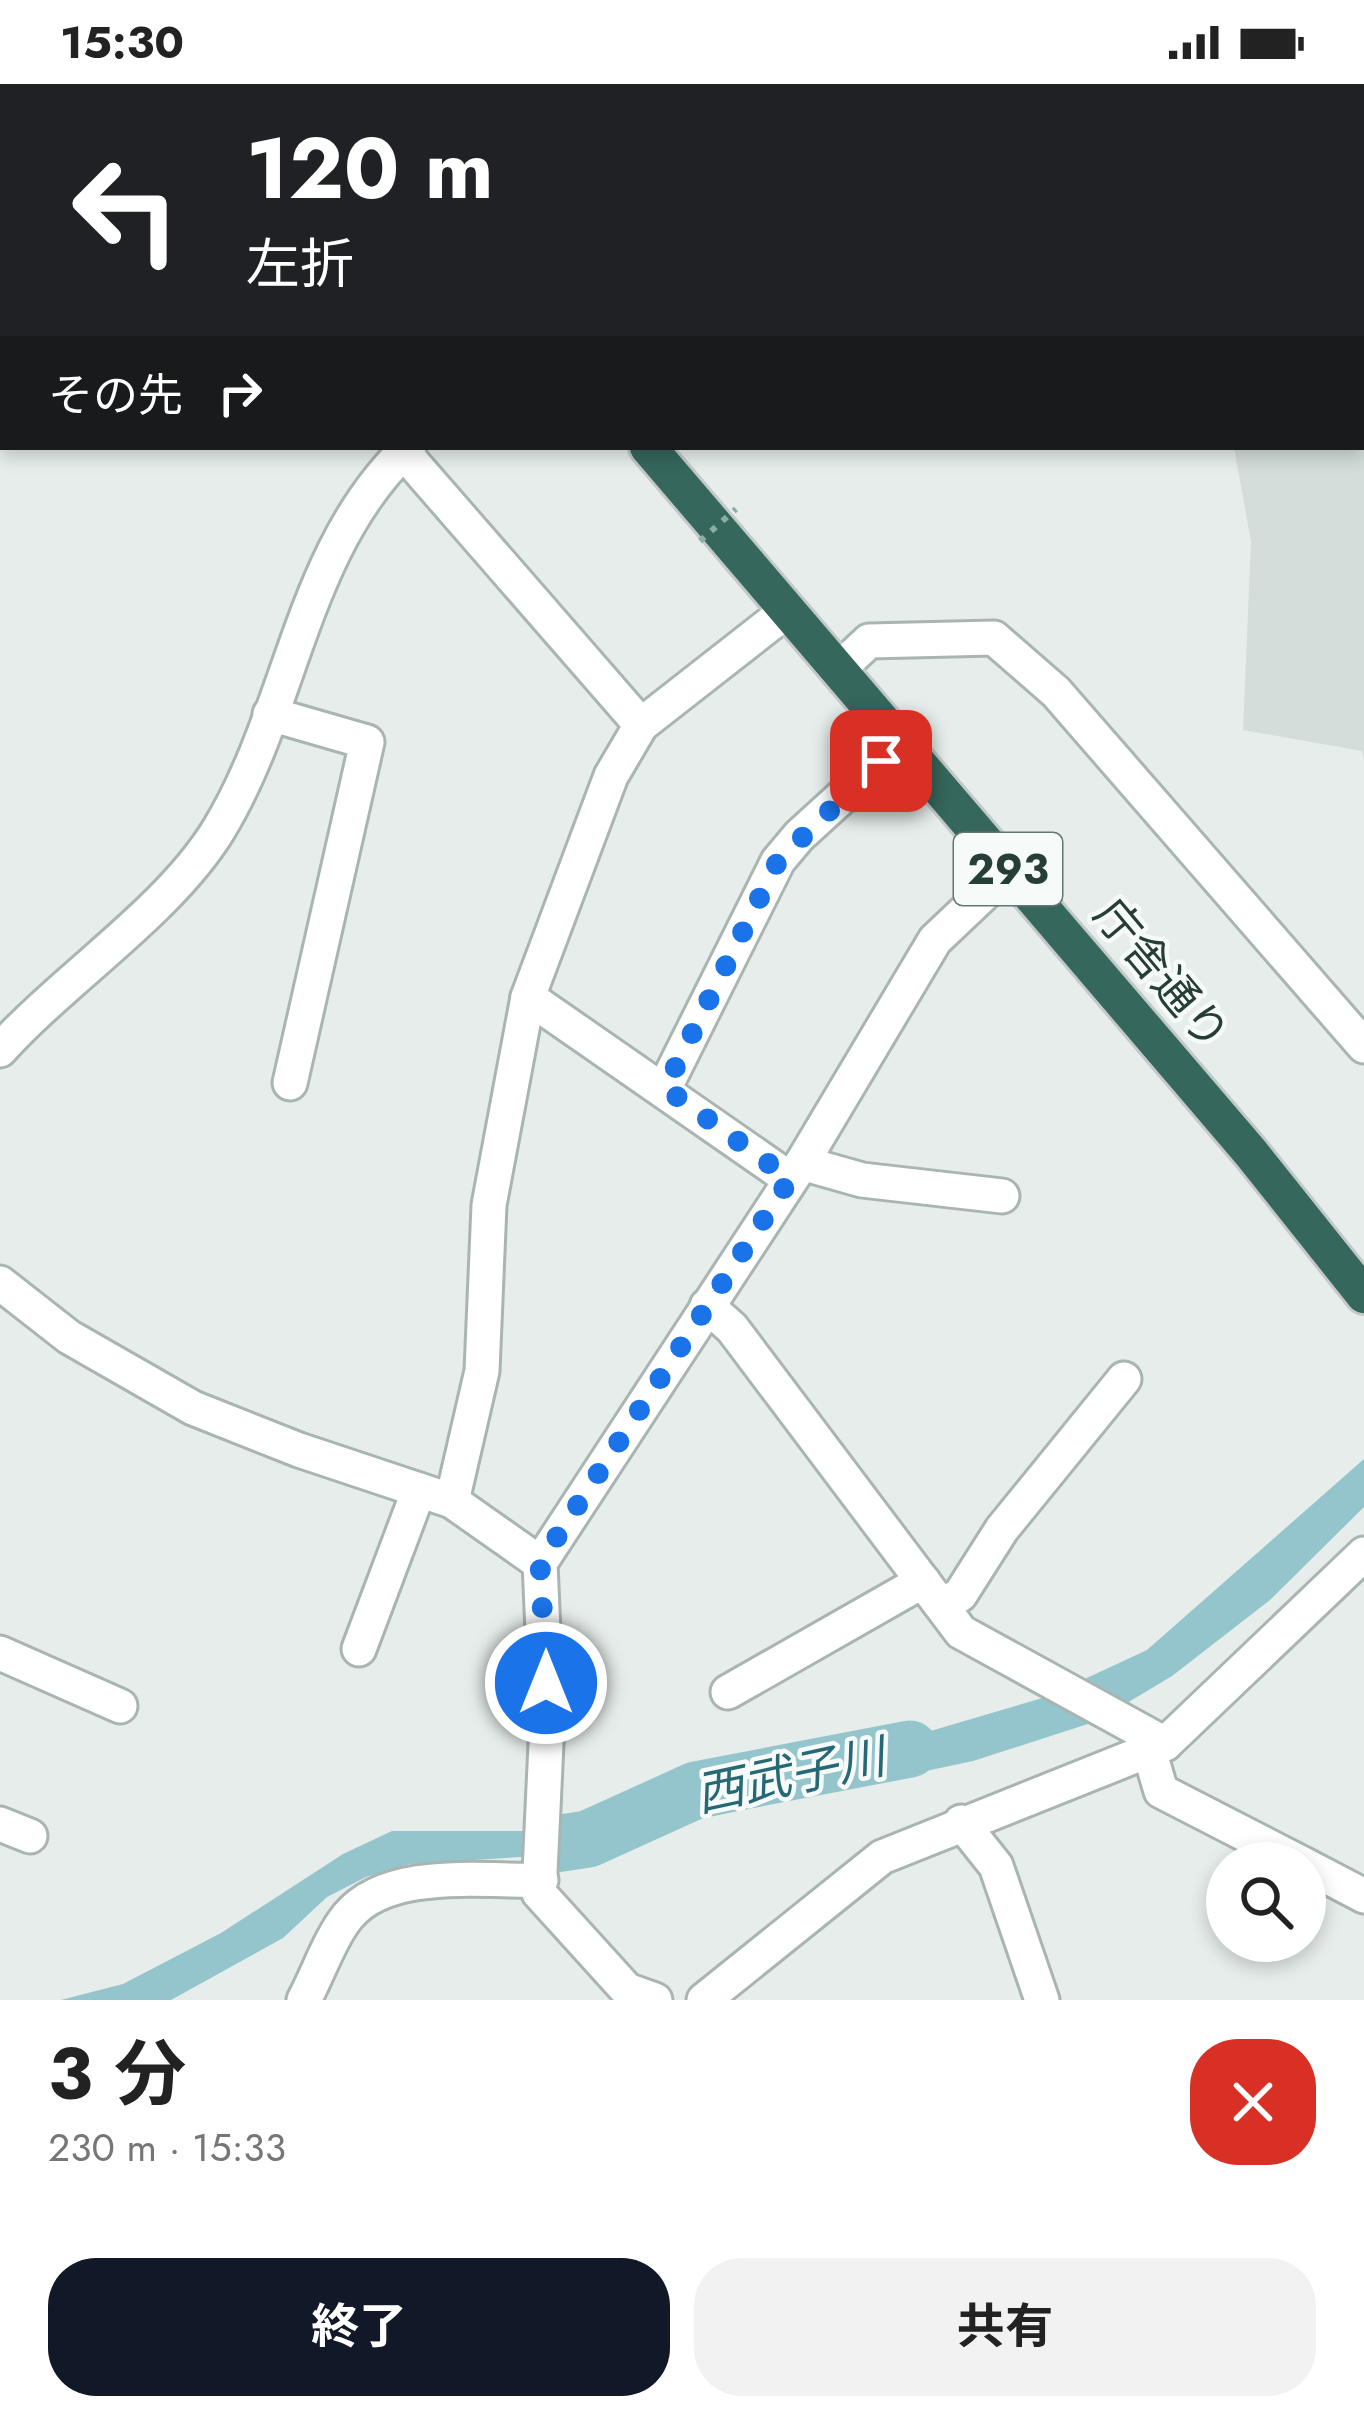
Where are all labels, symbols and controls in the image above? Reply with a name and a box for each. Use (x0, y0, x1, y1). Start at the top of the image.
text: 15:30 (60, 10, 184, 75)
text: 120 m (246, 108, 494, 230)
icon: left (48, 132, 204, 288)
text: 左折 (246, 225, 354, 303)
icon: right (207, 360, 273, 426)
text: その先 (48, 363, 183, 428)
pin (830, 710, 932, 812)
icon: arrive (848, 728, 914, 794)
road number: 293 (954, 833, 1062, 905)
street label: 庁舎通り (1079, 884, 1244, 1064)
position arrow (483, 1620, 609, 1746)
water label: 西武子川 (689, 1721, 896, 1829)
map controls (1206, 1842, 1326, 1962)
button: search (1206, 1842, 1326, 1962)
text: 3 分 (48, 2022, 186, 2126)
button: close (1190, 2039, 1316, 2165)
text: 230 m · 15:33 (48, 2119, 286, 2176)
button: 終了 (48, 2258, 670, 2396)
button: 共有 (694, 2258, 1316, 2396)

